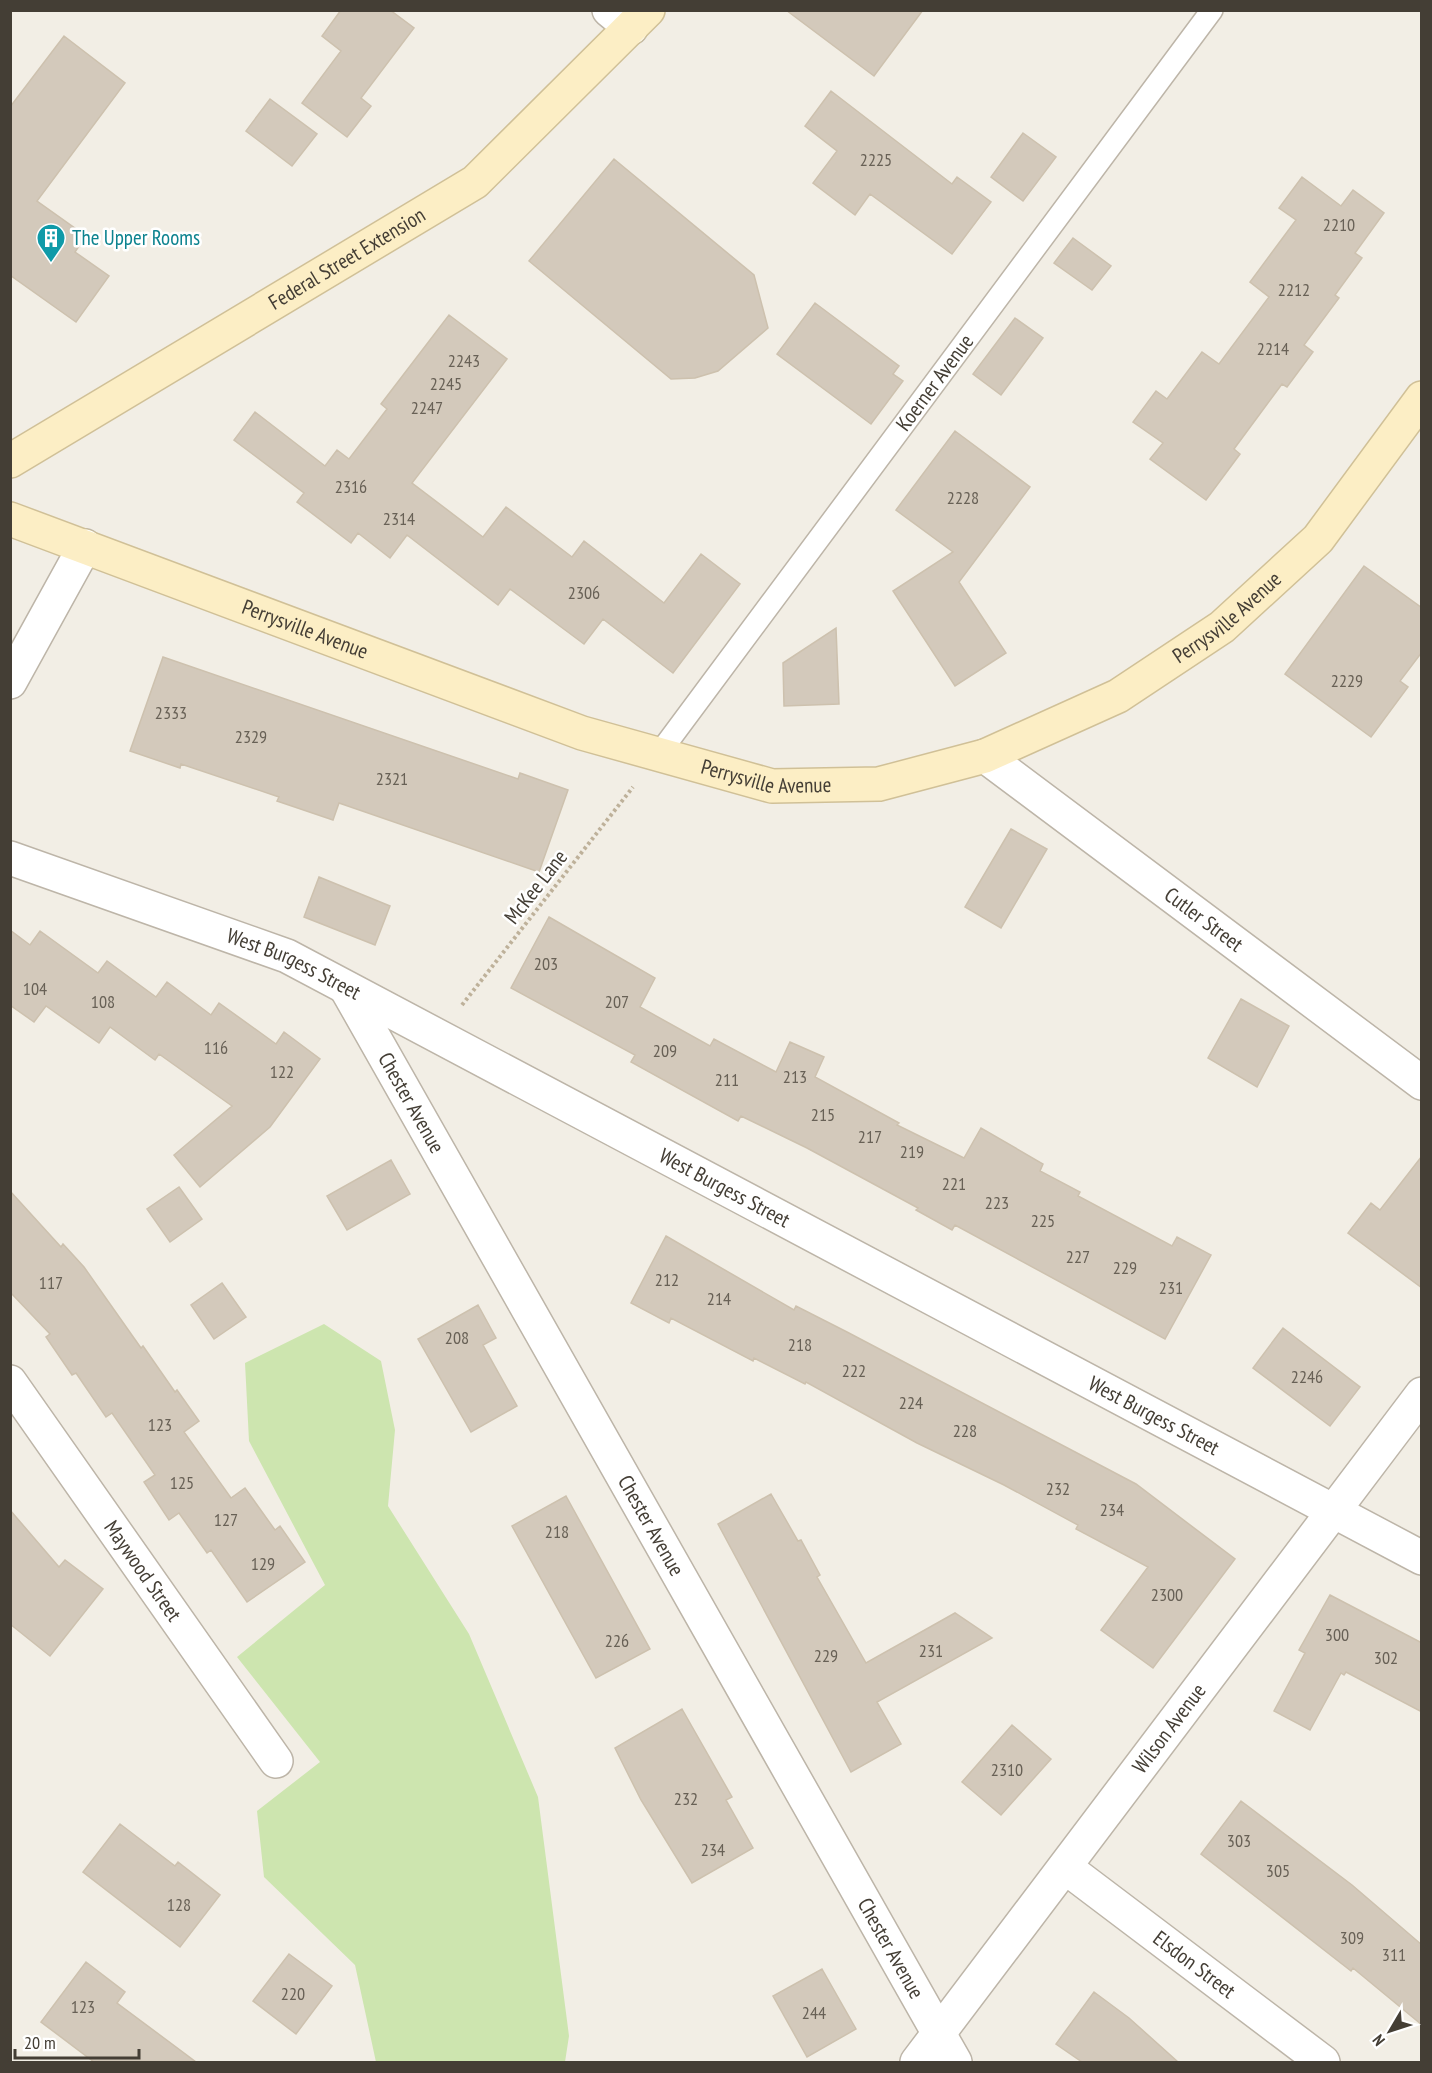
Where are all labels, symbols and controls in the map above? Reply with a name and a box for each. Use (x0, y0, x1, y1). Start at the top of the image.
house number: 2225 (860, 148, 892, 171)
street label: Federal Street Extension (264, 201, 430, 316)
house number: 2210 (1323, 213, 1355, 236)
building icon: The Upper Rooms (35, 222, 67, 264)
place label: The Upper Rooms (72, 224, 200, 251)
house number: 2212 (1278, 278, 1310, 301)
street label: Koerner Avenue (890, 329, 979, 436)
house number: 2214 (1257, 337, 1289, 360)
house number: 2243 (448, 349, 480, 372)
house number: 2245 (430, 372, 462, 395)
house number: 2247 (411, 396, 443, 419)
house number: 2316 (335, 475, 367, 498)
house number: 2228 (947, 486, 979, 509)
house number: 2314 (383, 507, 415, 530)
street label: Perrysville Avenue (1167, 565, 1287, 669)
house number: 2306 (568, 581, 600, 604)
street label: Perrysville Avenue (238, 593, 372, 665)
house number: 2229 (1331, 669, 1363, 692)
house number: 2333 (155, 701, 187, 724)
house number: 2329 (235, 725, 267, 748)
street label: Perrysville Avenue (698, 753, 831, 799)
house number: 2321 (376, 767, 408, 790)
street label: McKee Lane (498, 844, 573, 929)
street label: Cutler Street (1159, 881, 1249, 958)
street label: West Burgess Street (223, 922, 366, 1006)
house number: 203 (534, 952, 558, 975)
house number: 104 (23, 977, 47, 1000)
house number: 108 (91, 990, 115, 1013)
house number: 207 (605, 990, 629, 1013)
house number: 116 (204, 1036, 228, 1059)
house number: 209 (653, 1039, 677, 1062)
street label: Chester Avenue (372, 1047, 451, 1158)
house number: 122 (270, 1060, 294, 1083)
house number: 213 (783, 1065, 807, 1088)
house number: 211 (715, 1068, 739, 1091)
house number: 215 (811, 1103, 835, 1126)
house number: 217 (858, 1125, 882, 1148)
house number: 219 (900, 1140, 924, 1163)
street label: West Burgess Street (655, 1142, 795, 1233)
house number: 221 (942, 1172, 966, 1195)
house number: 223 (985, 1191, 1009, 1214)
house number: 225 (1031, 1209, 1055, 1232)
house number: 227 (1066, 1245, 1090, 1268)
house number: 229 (1113, 1256, 1137, 1279)
house number: 212 (655, 1268, 679, 1291)
house number: 117 (39, 1271, 63, 1294)
house number: 231 (1159, 1276, 1183, 1299)
house number: 214 (707, 1287, 731, 1310)
house number: 208 (445, 1326, 469, 1349)
house number: 218 (788, 1333, 812, 1356)
house number: 222 (842, 1359, 866, 1382)
house number: 2246 (1291, 1365, 1323, 1388)
street label: West Burgess Street (1084, 1370, 1224, 1461)
house number: 224 (899, 1391, 923, 1414)
house number: 123 (148, 1413, 172, 1436)
house number: 228 (953, 1419, 977, 1442)
street label: Chester Avenue (612, 1470, 691, 1581)
house number: 125 (170, 1471, 194, 1494)
house number: 232 (1046, 1477, 1070, 1500)
house number: 234 (1100, 1498, 1124, 1521)
house number: 127 (214, 1508, 238, 1531)
street label: Maywood Street (98, 1515, 188, 1627)
house number: 218 (545, 1520, 569, 1543)
house number: 129 (251, 1552, 275, 1575)
house number: 2300 (1151, 1583, 1183, 1606)
house number: 300 (1325, 1623, 1349, 1646)
house number: 226 (605, 1629, 629, 1652)
house number: 231 (919, 1639, 943, 1662)
house number: 229 (814, 1644, 838, 1667)
house number: 302 (1374, 1646, 1398, 1669)
street label: Wilson Avenue (1126, 1678, 1211, 1779)
house number: 2310 (991, 1758, 1023, 1781)
house number: 232 (674, 1787, 698, 1810)
house number: 303 (1227, 1829, 1251, 1852)
house number: 234 (701, 1838, 725, 1861)
house number: 305 (1266, 1859, 1290, 1882)
house number: 128 (167, 1893, 191, 1916)
street label: Chester Avenue (852, 1893, 930, 2003)
street label: Elsdon Street (1148, 1924, 1241, 2004)
house number: 309 (1340, 1926, 1364, 1949)
house number: 311 (1382, 1943, 1406, 1966)
house number: 220 (281, 1982, 305, 2005)
house number: 123 (71, 1995, 95, 2018)
house number: 244 (802, 2001, 826, 2024)
north arrow (1360, 2001, 1420, 2061)
scale bar (15, 2022, 140, 2060)
text: 20 m (24, 2031, 56, 2054)
text: N (1368, 2031, 1389, 2050)

